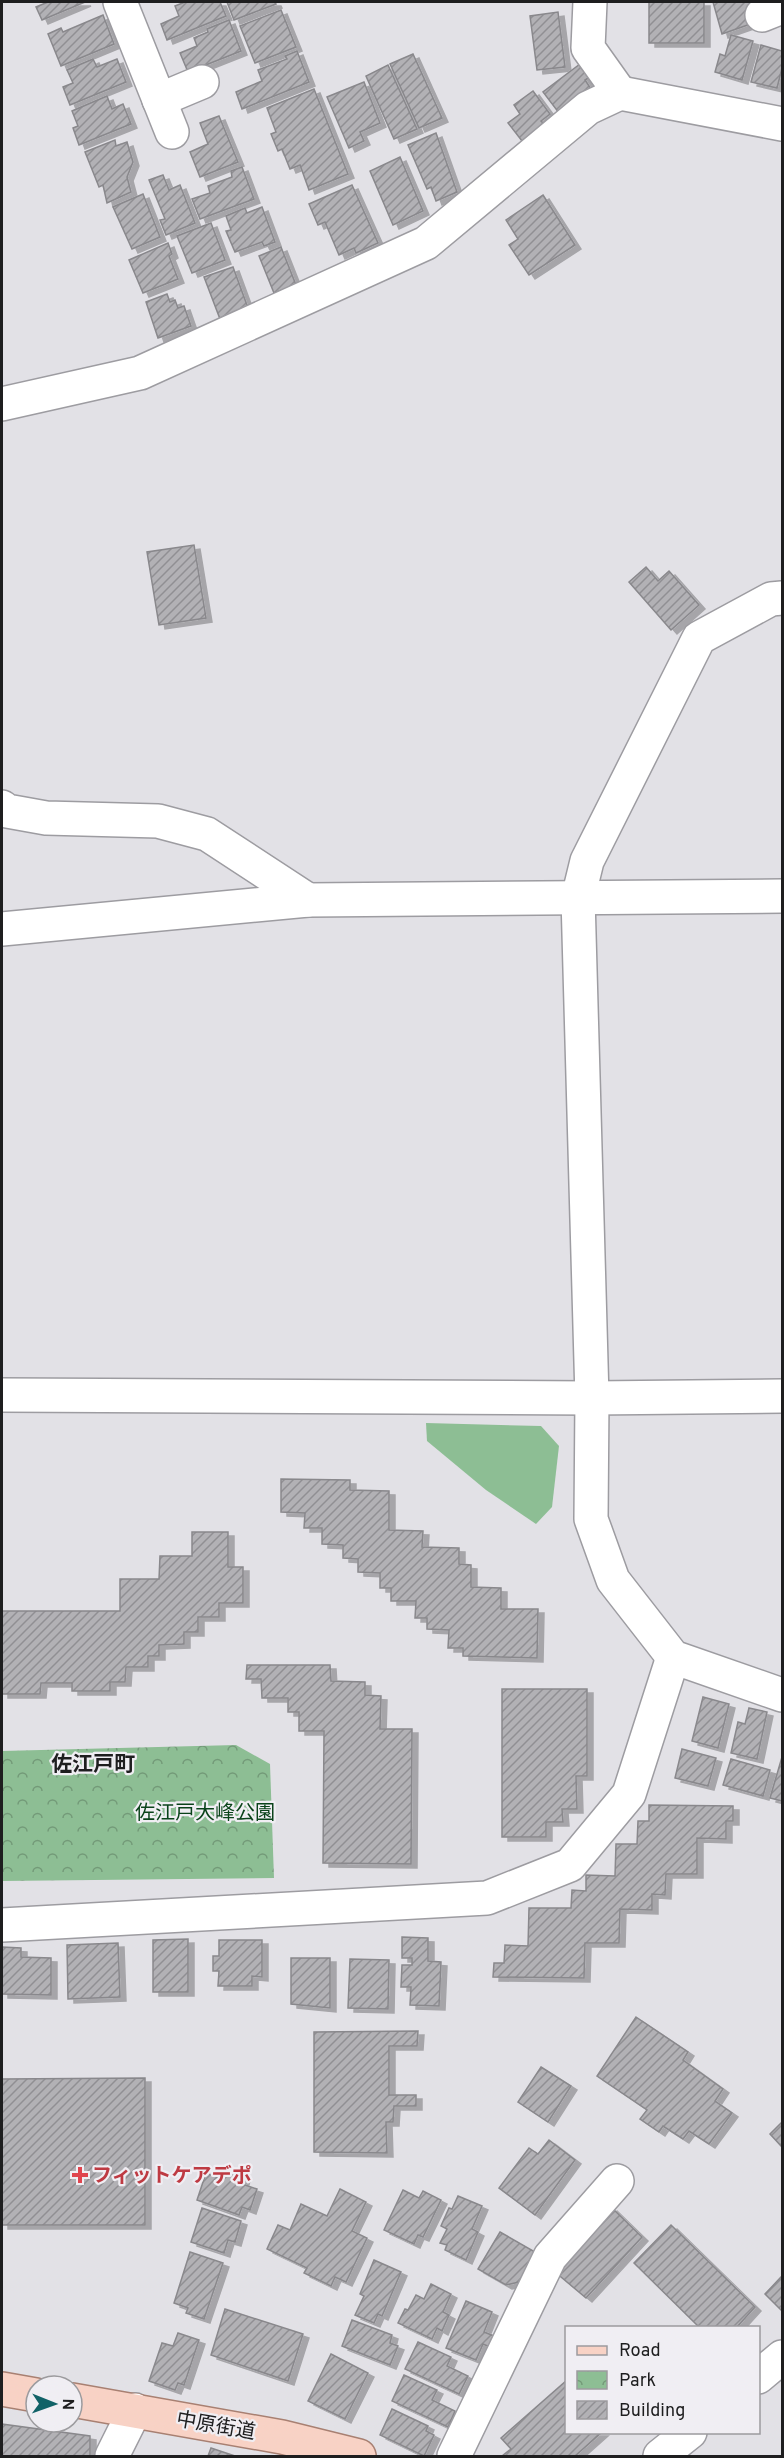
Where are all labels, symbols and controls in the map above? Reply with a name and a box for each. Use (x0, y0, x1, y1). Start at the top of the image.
district label: 佐江戸町 (51, 1752, 135, 1779)
park label: 佐江戸大峰公園 (135, 1801, 275, 1827)
place label: フィットケアデポ (92, 2164, 252, 2190)
marker: フィットケアデポ (73, 2168, 87, 2182)
legend (565, 2326, 760, 2434)
text: Road (619, 2340, 661, 2363)
text: Park (619, 2370, 656, 2393)
north arrow (24, 2374, 84, 2434)
text: N (57, 2398, 77, 2410)
text: Building (619, 2400, 685, 2423)
street label: 中原街道 (174, 2407, 257, 2447)

